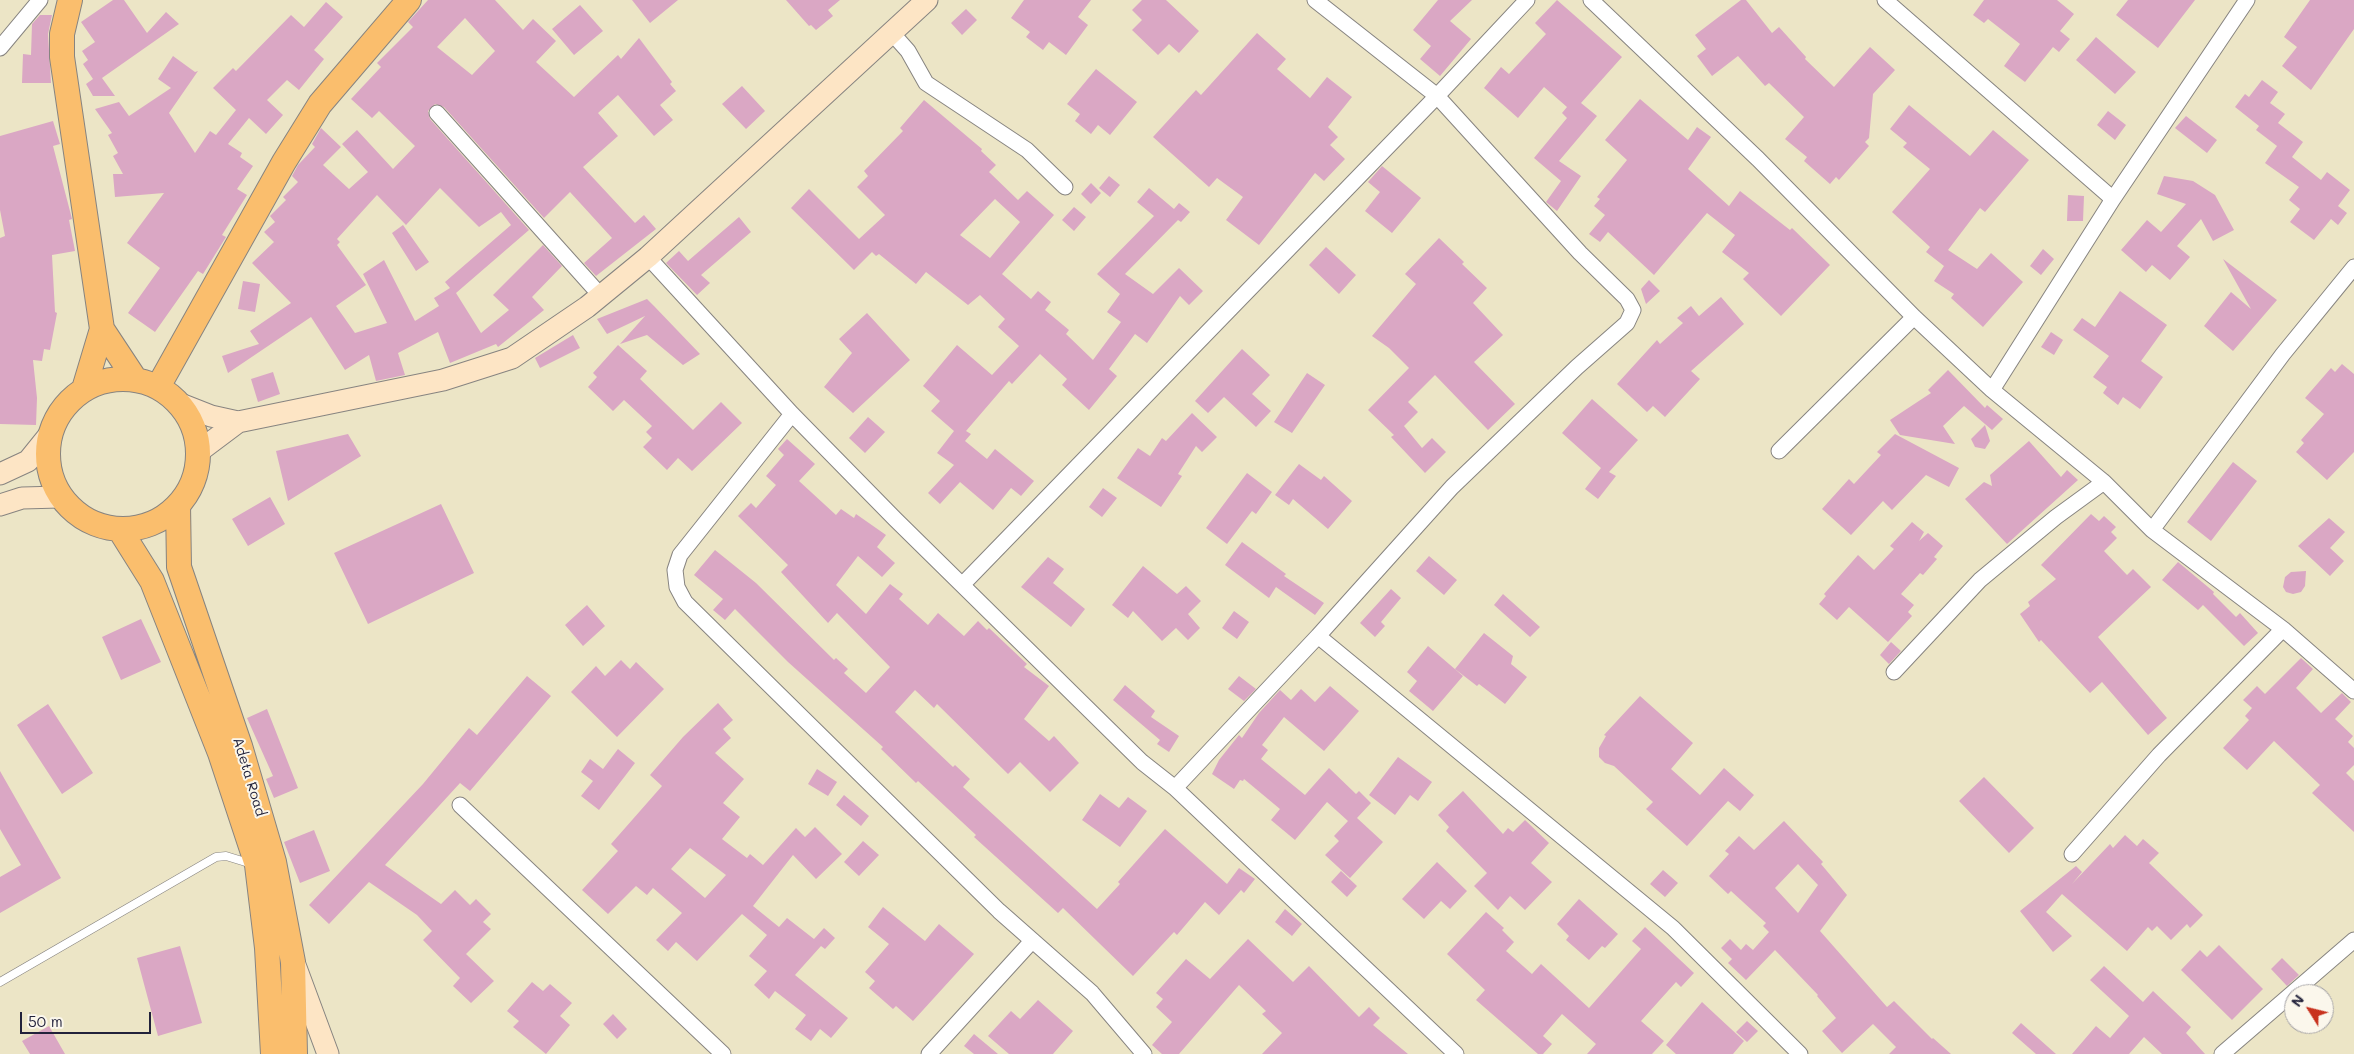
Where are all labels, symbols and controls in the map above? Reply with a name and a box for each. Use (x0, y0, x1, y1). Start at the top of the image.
street label: Adeta Road (229, 736, 269, 818)
north arrow (2284, 984, 2334, 1034)
text: N (2286, 991, 2308, 1010)
scale bar (22, 1002, 154, 1034)
text: 50 m (28, 1011, 63, 1031)

